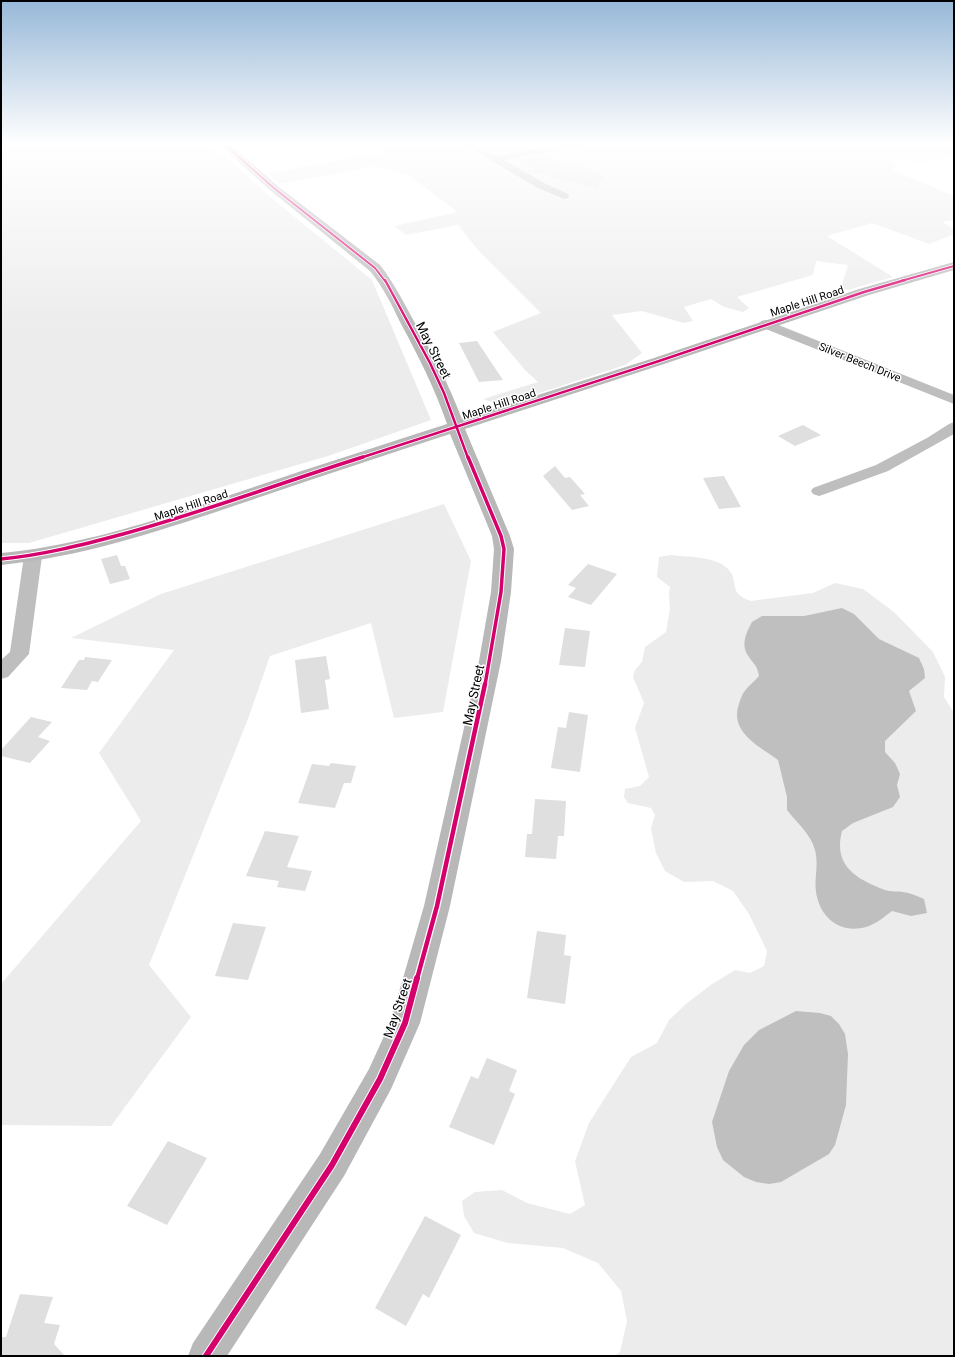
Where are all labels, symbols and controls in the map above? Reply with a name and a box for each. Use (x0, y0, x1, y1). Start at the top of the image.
street label: Maple Hill Road (769, 283, 846, 320)
street label: May Street (413, 319, 454, 381)
street label: Silver Beech Drive (817, 340, 903, 385)
street label: Maple Hill Road (461, 386, 538, 423)
street label: Maple Hill Road (153, 487, 230, 524)
street label: May Street (460, 663, 487, 727)
street label: May Street (380, 976, 415, 1040)

